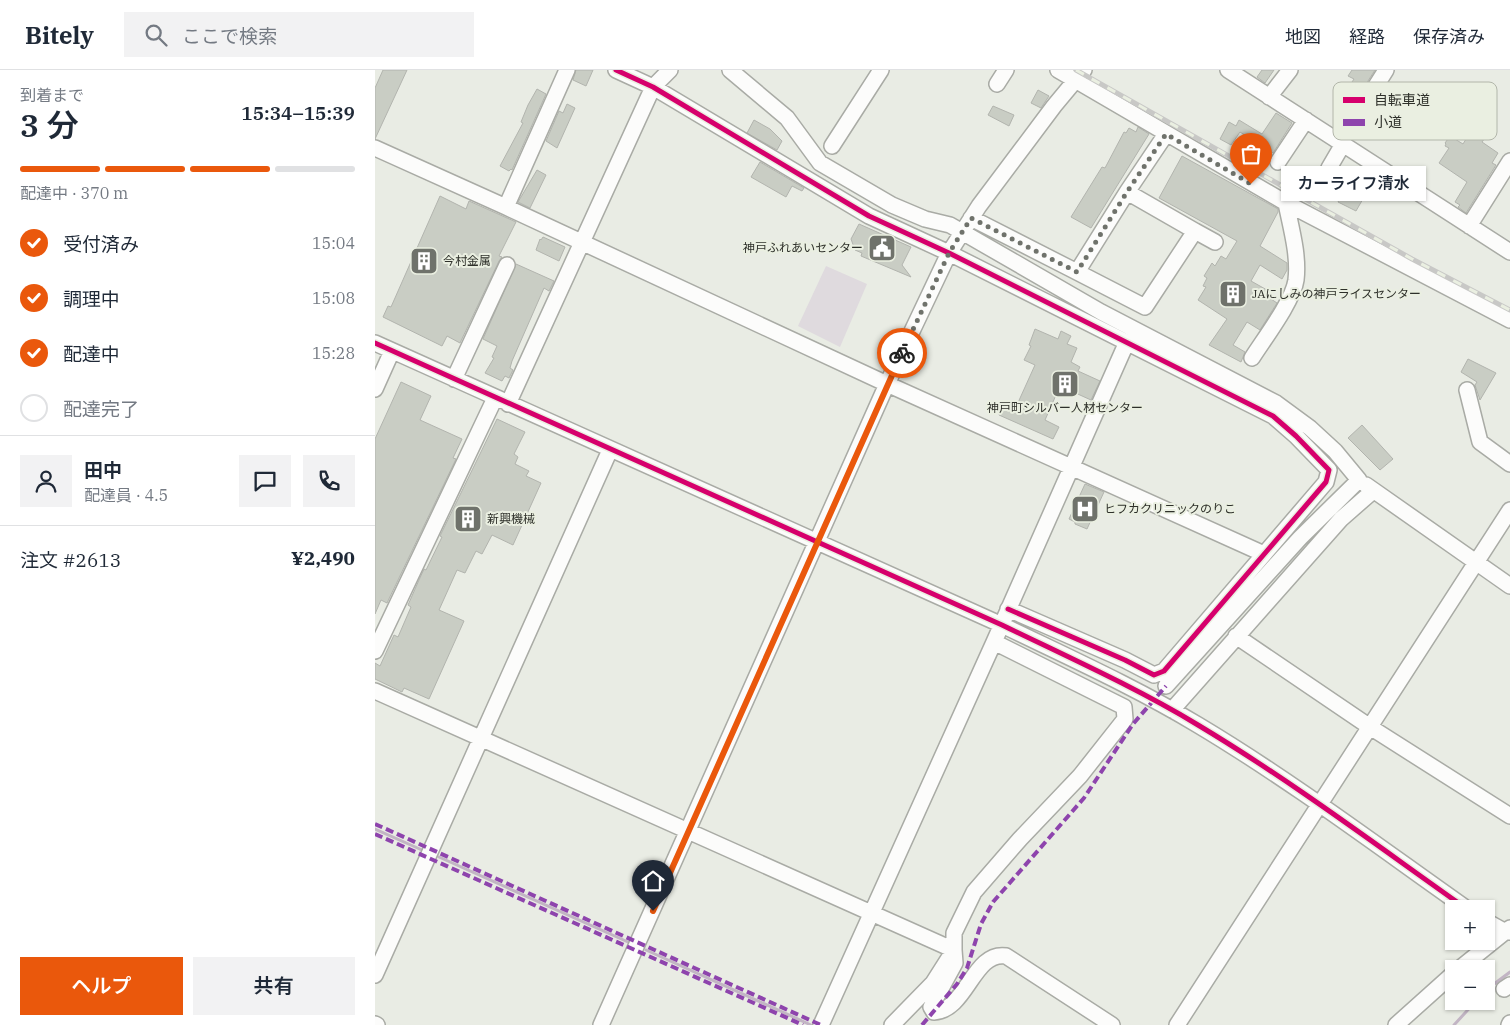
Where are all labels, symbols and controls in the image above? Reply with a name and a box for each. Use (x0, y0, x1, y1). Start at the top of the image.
search box (124, 12, 474, 57)
text: Bitely (25, 19, 94, 51)
icon: search (142, 21, 170, 49)
text: ここで検索 (182, 24, 277, 48)
text: 地図 (1285, 25, 1321, 48)
text: 経路 (1349, 25, 1385, 48)
text: 保存済み (1413, 25, 1485, 48)
legend (1333, 82, 1497, 140)
text: 到着まで (20, 85, 84, 105)
text: 自転車道 (1374, 91, 1430, 109)
text: 15:34–15:39 (241, 101, 355, 125)
text: 3 分 (20, 104, 79, 146)
text: 小道 (1374, 113, 1402, 131)
pin (1230, 133, 1272, 184)
icon: bag (1237, 140, 1265, 168)
callout: カーライフ清水 (1281, 166, 1426, 202)
text: カーライフ清水 (1297, 173, 1410, 193)
text: 配達中 · 370 m (20, 183, 128, 203)
icon: check (20, 229, 48, 257)
text: 受付済み (63, 232, 139, 256)
text: 15:04 (312, 233, 355, 253)
public building icon: 神戸ふれあいセンター (867, 233, 897, 263)
place label: 神戸ふれあいセンター (743, 240, 863, 255)
building icon: 今村金属 (409, 246, 439, 276)
place label: 今村金属 (443, 253, 491, 268)
building icon: JAにしみの神戸ライスセンター (1218, 279, 1248, 309)
icon: check (20, 284, 48, 312)
place label: JAにしみの神戸ライスセンター (1252, 286, 1421, 301)
text: 調理中 (63, 287, 120, 311)
text: 15:08 (312, 288, 355, 308)
courier (877, 328, 927, 378)
icon: check (20, 339, 48, 367)
icon: bike (888, 339, 916, 367)
text: 配達中 (63, 342, 120, 366)
text: 15:28 (312, 343, 355, 363)
building icon: 神戸町シルバー人材センター (1050, 369, 1080, 399)
text: 配達完了 (63, 397, 139, 421)
place label: 神戸町シルバー人材センター (987, 400, 1143, 415)
button: person (20, 455, 72, 507)
button: chat (239, 455, 291, 507)
button: phone (303, 455, 355, 507)
text: 田中 (84, 458, 122, 482)
text: 配達員 · 4.5 (84, 485, 168, 505)
hospital icon: ヒフカクリニックのりこ (1070, 494, 1100, 524)
place label: ヒフカクリニックのりこ (1104, 501, 1236, 516)
building icon: 新興機械 (453, 504, 483, 534)
place label: 新興機械 (487, 511, 535, 526)
text: ¥2,490 (291, 546, 355, 570)
text: 注文 #2613 (20, 548, 121, 572)
pin (632, 860, 674, 911)
icon: home (639, 867, 667, 895)
map controls (1445, 900, 1495, 1010)
button: + (1445, 900, 1495, 950)
button: ヘルプ (20, 957, 183, 1015)
button: 共有 (193, 957, 355, 1015)
button: − (1445, 960, 1495, 1010)

